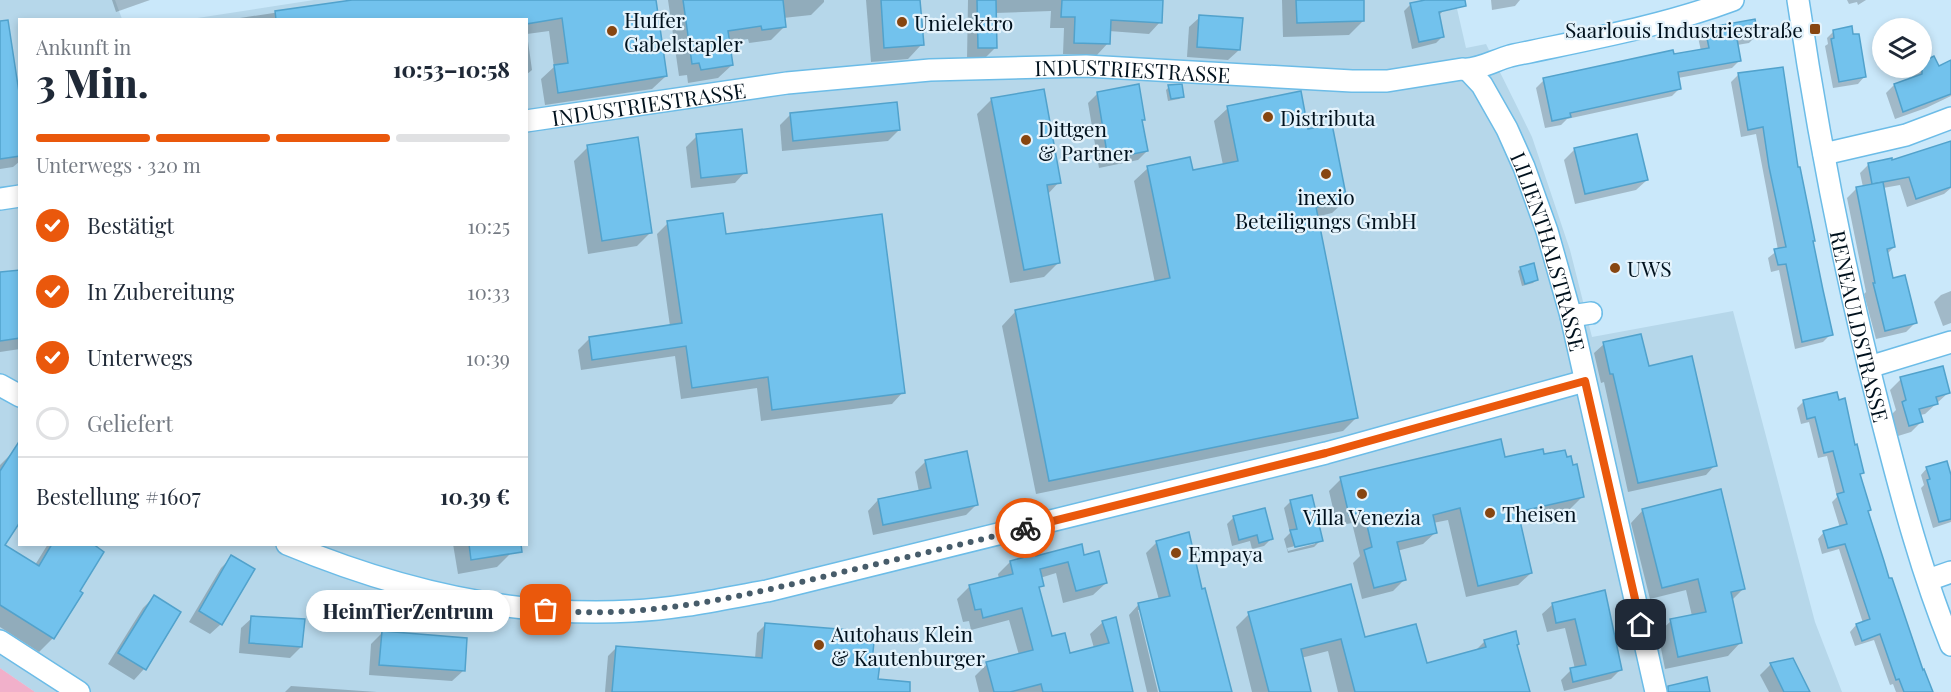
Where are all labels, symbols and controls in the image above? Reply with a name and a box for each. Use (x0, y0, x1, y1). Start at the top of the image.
place label: Huffer Gabelstapler (624, 5, 743, 57)
place label: Unielektro (914, 8, 1013, 36)
marker: Unielektro (895, 15, 909, 29)
place label: Saarlouis Industriestraße (1565, 15, 1803, 43)
map controls (1872, 18, 1932, 78)
button: layers (1872, 18, 1932, 78)
marker: Saarlouis Industriestraße (1808, 22, 1822, 36)
marker: Huffer Gabelstapler (605, 24, 619, 38)
text: Ankunft in (36, 33, 131, 60)
street label: INDUSTRIESTRASSE (1034, 52, 1231, 88)
text: 10:53–10:58 (393, 54, 510, 84)
text: 3 Min. (36, 56, 148, 108)
street label: INDUSTRIESTRASSE (550, 75, 748, 131)
place label: Distributa (1280, 103, 1376, 131)
marker: Distributa (1261, 110, 1275, 124)
place label: Dittgen & Partner (1038, 114, 1133, 166)
marker: Dittgen & Partner (1019, 133, 1033, 147)
street label: LILIENTHALSTRASSE (1505, 147, 1593, 354)
text: Unterwegs · 320 m (36, 151, 201, 178)
marker: inexio Beteiligungs GmbH (1319, 167, 1333, 181)
place label: inexio Beteiligungs GmbH (1235, 182, 1417, 234)
icon: check (36, 209, 69, 242)
text: Bestätigt (87, 210, 174, 240)
text: 10:25 (467, 212, 510, 239)
street label: RENEAULDSTRASSE (1825, 228, 1896, 425)
place label: UWS (1627, 254, 1672, 282)
marker: UWS (1608, 261, 1622, 275)
icon: check (36, 275, 69, 308)
text: In Zubereitung (87, 276, 234, 306)
text: 10:33 (467, 278, 510, 305)
icon: check (36, 341, 69, 374)
text: Unterwegs (87, 342, 193, 372)
text: 10:39 (466, 344, 510, 371)
text: Geliefert (87, 408, 173, 438)
text: Bestellung #1607 (36, 481, 201, 511)
text: 10.39 € (440, 481, 510, 511)
marker: Villa Venezia (1355, 487, 1369, 501)
courier (995, 498, 1055, 558)
place label: Theisen (1502, 499, 1577, 527)
place label: Villa Venezia (1302, 502, 1421, 530)
marker: Theisen (1483, 506, 1497, 520)
icon: bike (1009, 512, 1042, 545)
place label: Empaya (1188, 539, 1263, 567)
marker: Empaya (1169, 546, 1183, 560)
pin (520, 584, 571, 635)
callout: HeimTierZentrum (306, 589, 510, 631)
icon: bag (529, 593, 562, 626)
text: HeimTierZentrum (322, 597, 494, 624)
pin (1615, 599, 1666, 650)
icon: home (1624, 608, 1657, 641)
place label: Autohaus Klein & Kautenburger (830, 619, 986, 671)
marker: Autohaus Klein & Kautenburger (812, 638, 826, 652)

